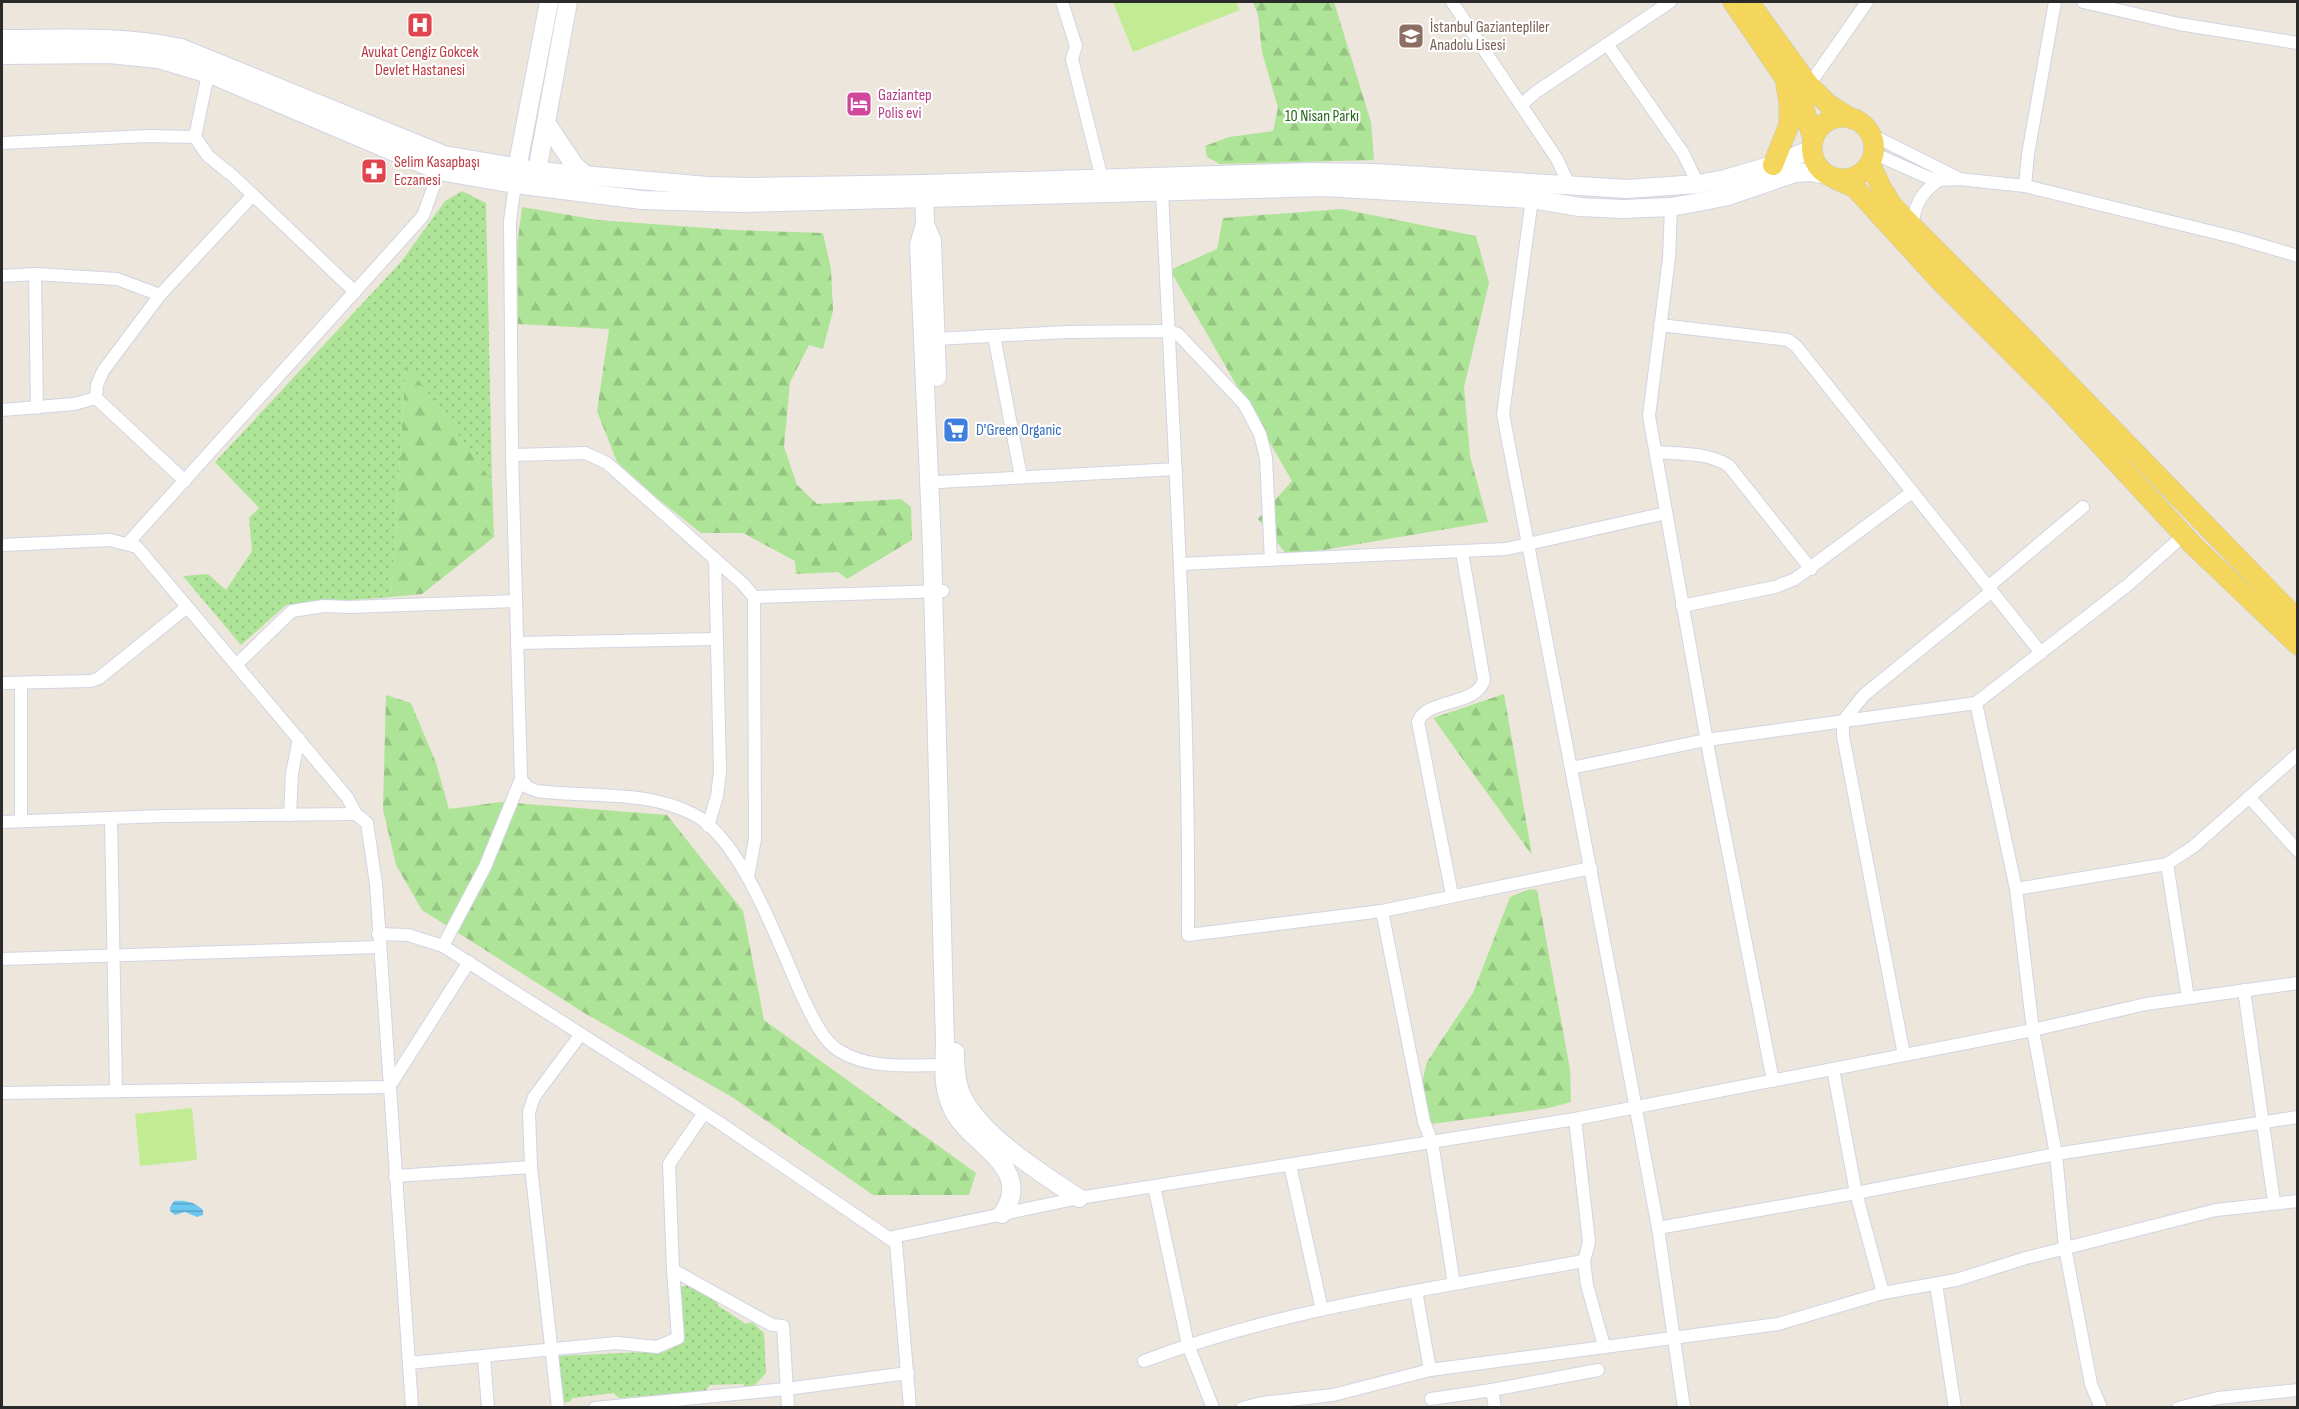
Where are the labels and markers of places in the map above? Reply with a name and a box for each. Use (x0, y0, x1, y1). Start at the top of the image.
hospital icon: Avukat Cengiz Gokcek Devlet Hastanesi (405, 10, 435, 40)
place label: İstanbul Gaziantepliler Anadolu Lisesi (1429, 18, 1550, 55)
school or university icon: İstanbul Gaziantepliler Anadolu Lisesi (1396, 21, 1426, 51)
place label: Avukat Cengiz Gokcek Devlet Hastanesi (360, 43, 479, 80)
place label: Gaziantep Polis evi (878, 86, 932, 123)
hotel icon: Gaziantep Polis evi (844, 89, 874, 119)
place label: Selim Kasapbaşı Eczanesi (394, 153, 480, 190)
pharmacy icon: Selim Kasapbaşı Eczanesi (359, 156, 389, 186)
supermarket icon: D'Green Organic (941, 415, 971, 445)
place label: D'Green Organic (976, 421, 1062, 440)

